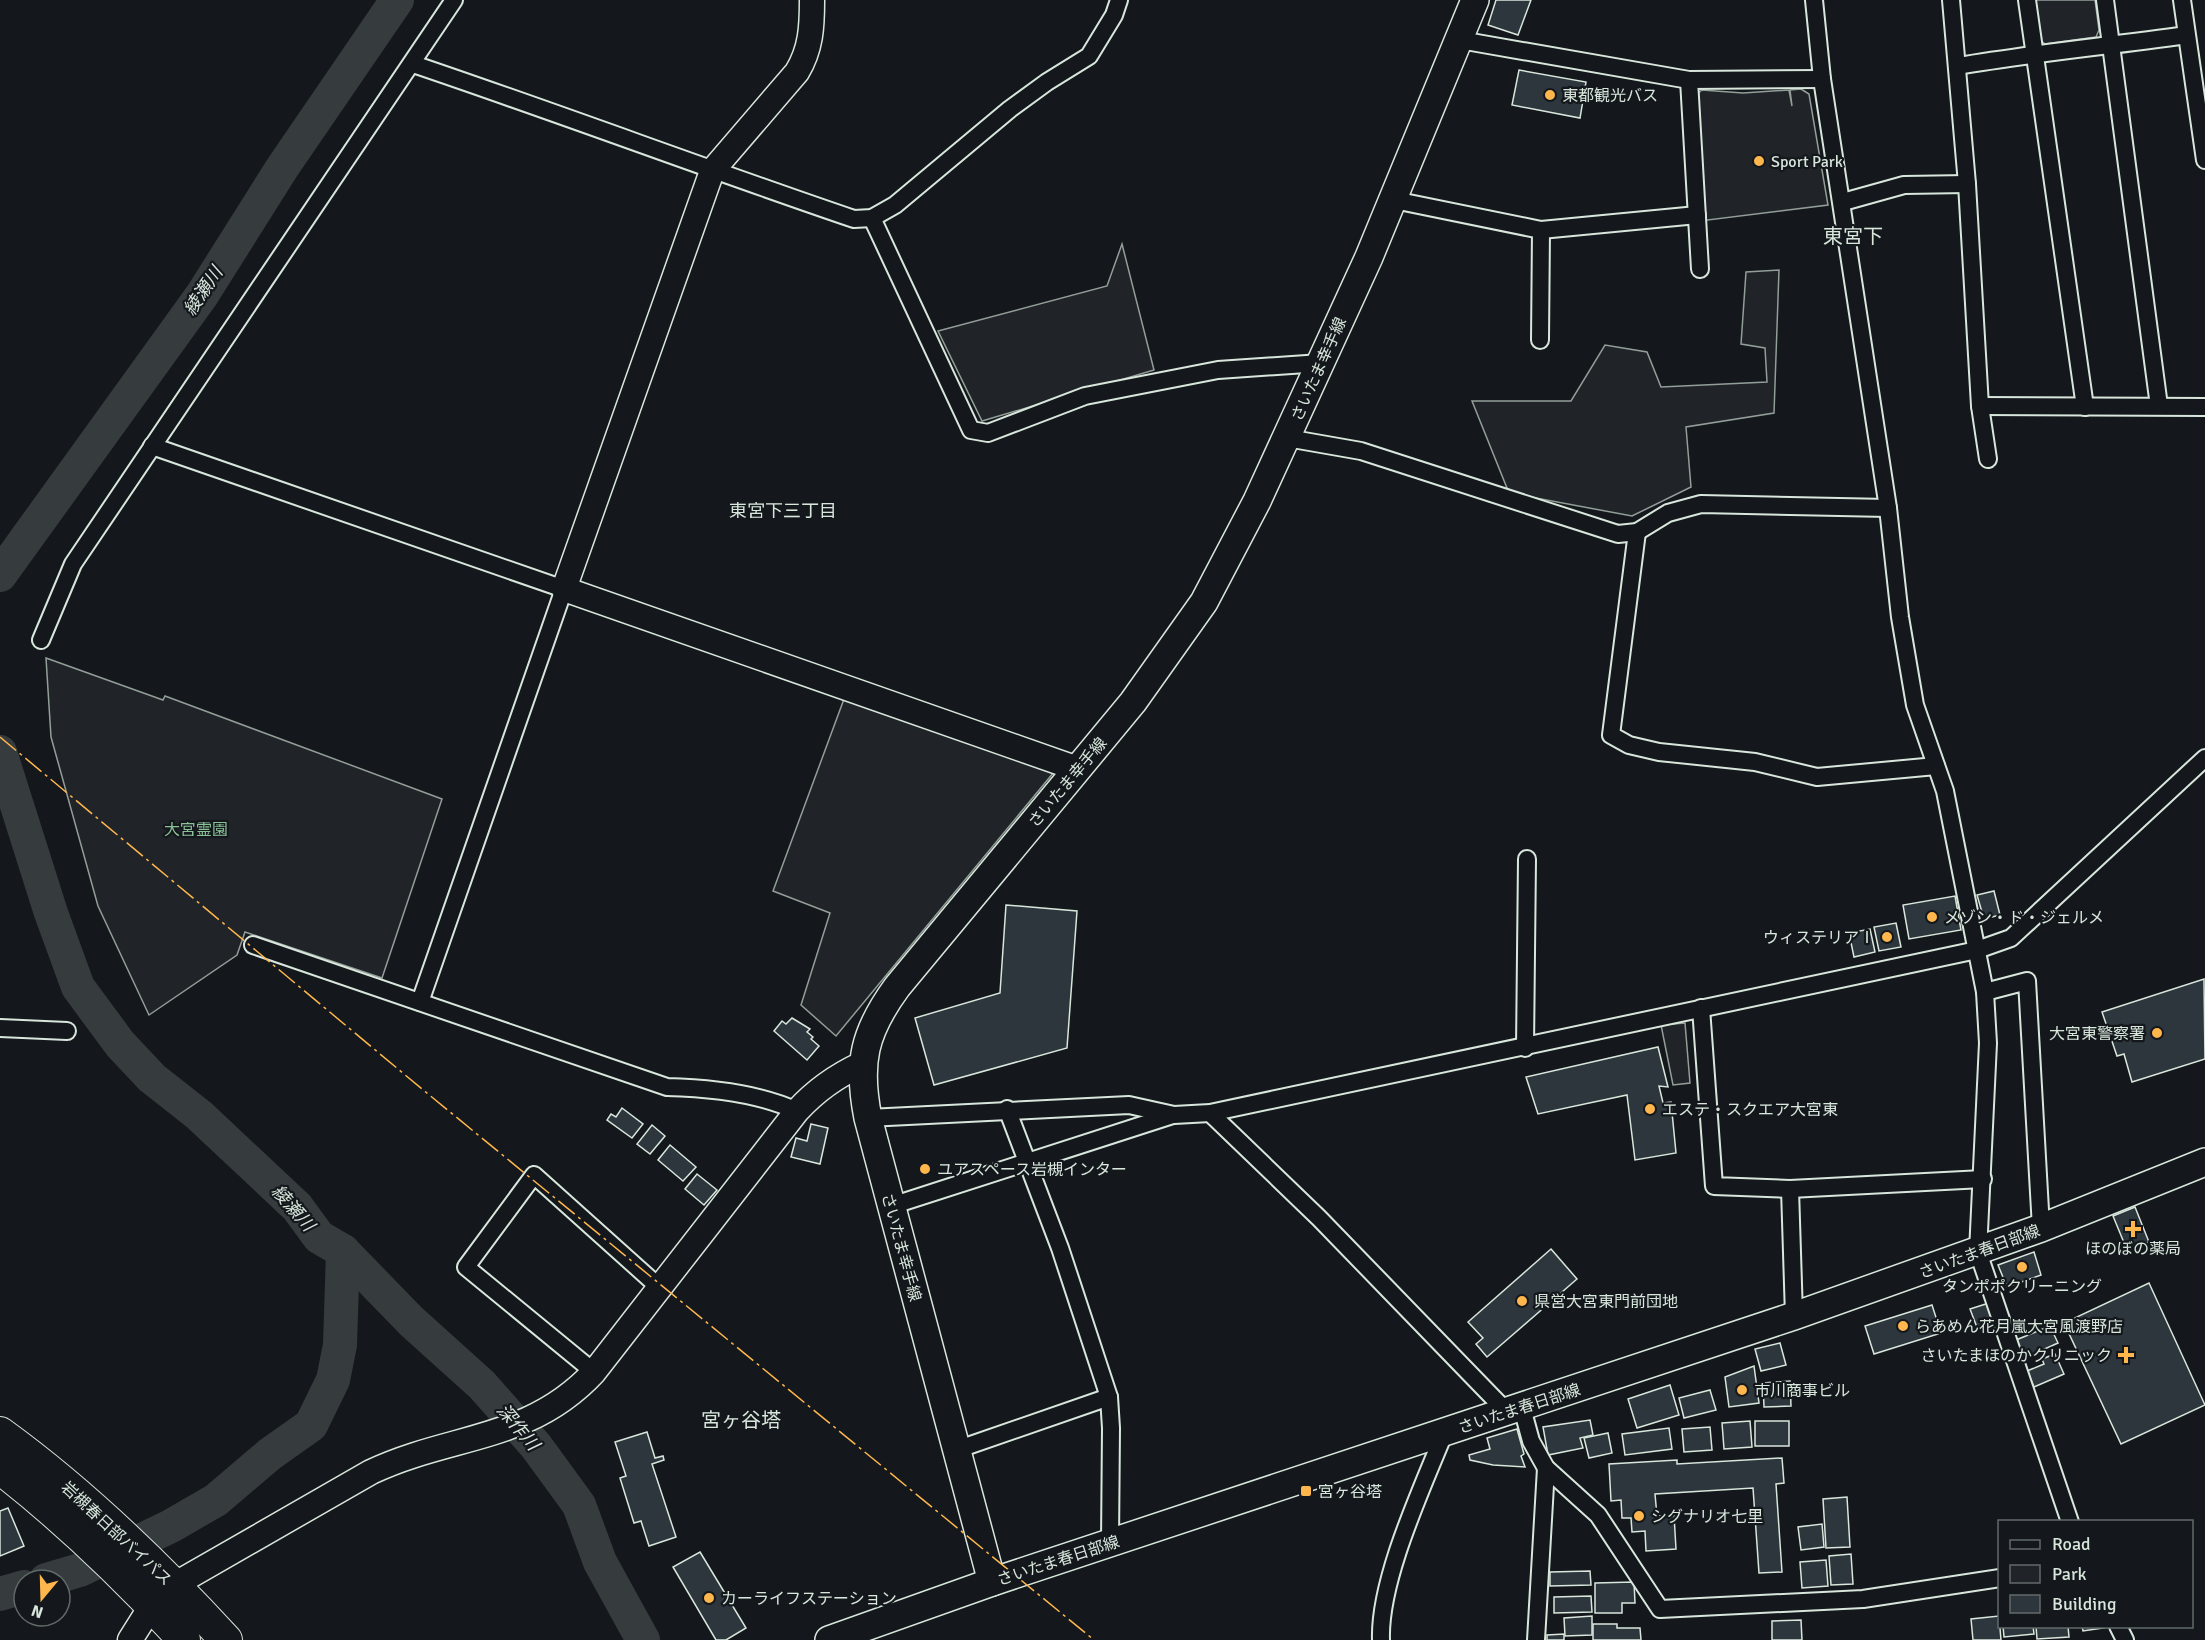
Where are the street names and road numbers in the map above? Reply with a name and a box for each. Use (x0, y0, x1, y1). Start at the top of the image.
street label: さいたま幸手線 (1287, 314, 1351, 424)
street label: さいたま幸手線 (1024, 733, 1111, 832)
street label: さいたま幸手線 (877, 1191, 925, 1304)
street label: さいたま春日部線 (1916, 1221, 2043, 1283)
street label: さいたま春日部線 (1456, 1380, 1583, 1438)
street label: 岩槻春日部バイパス (57, 1477, 176, 1590)
street label: さいたま春日部線 (995, 1532, 1122, 1590)

